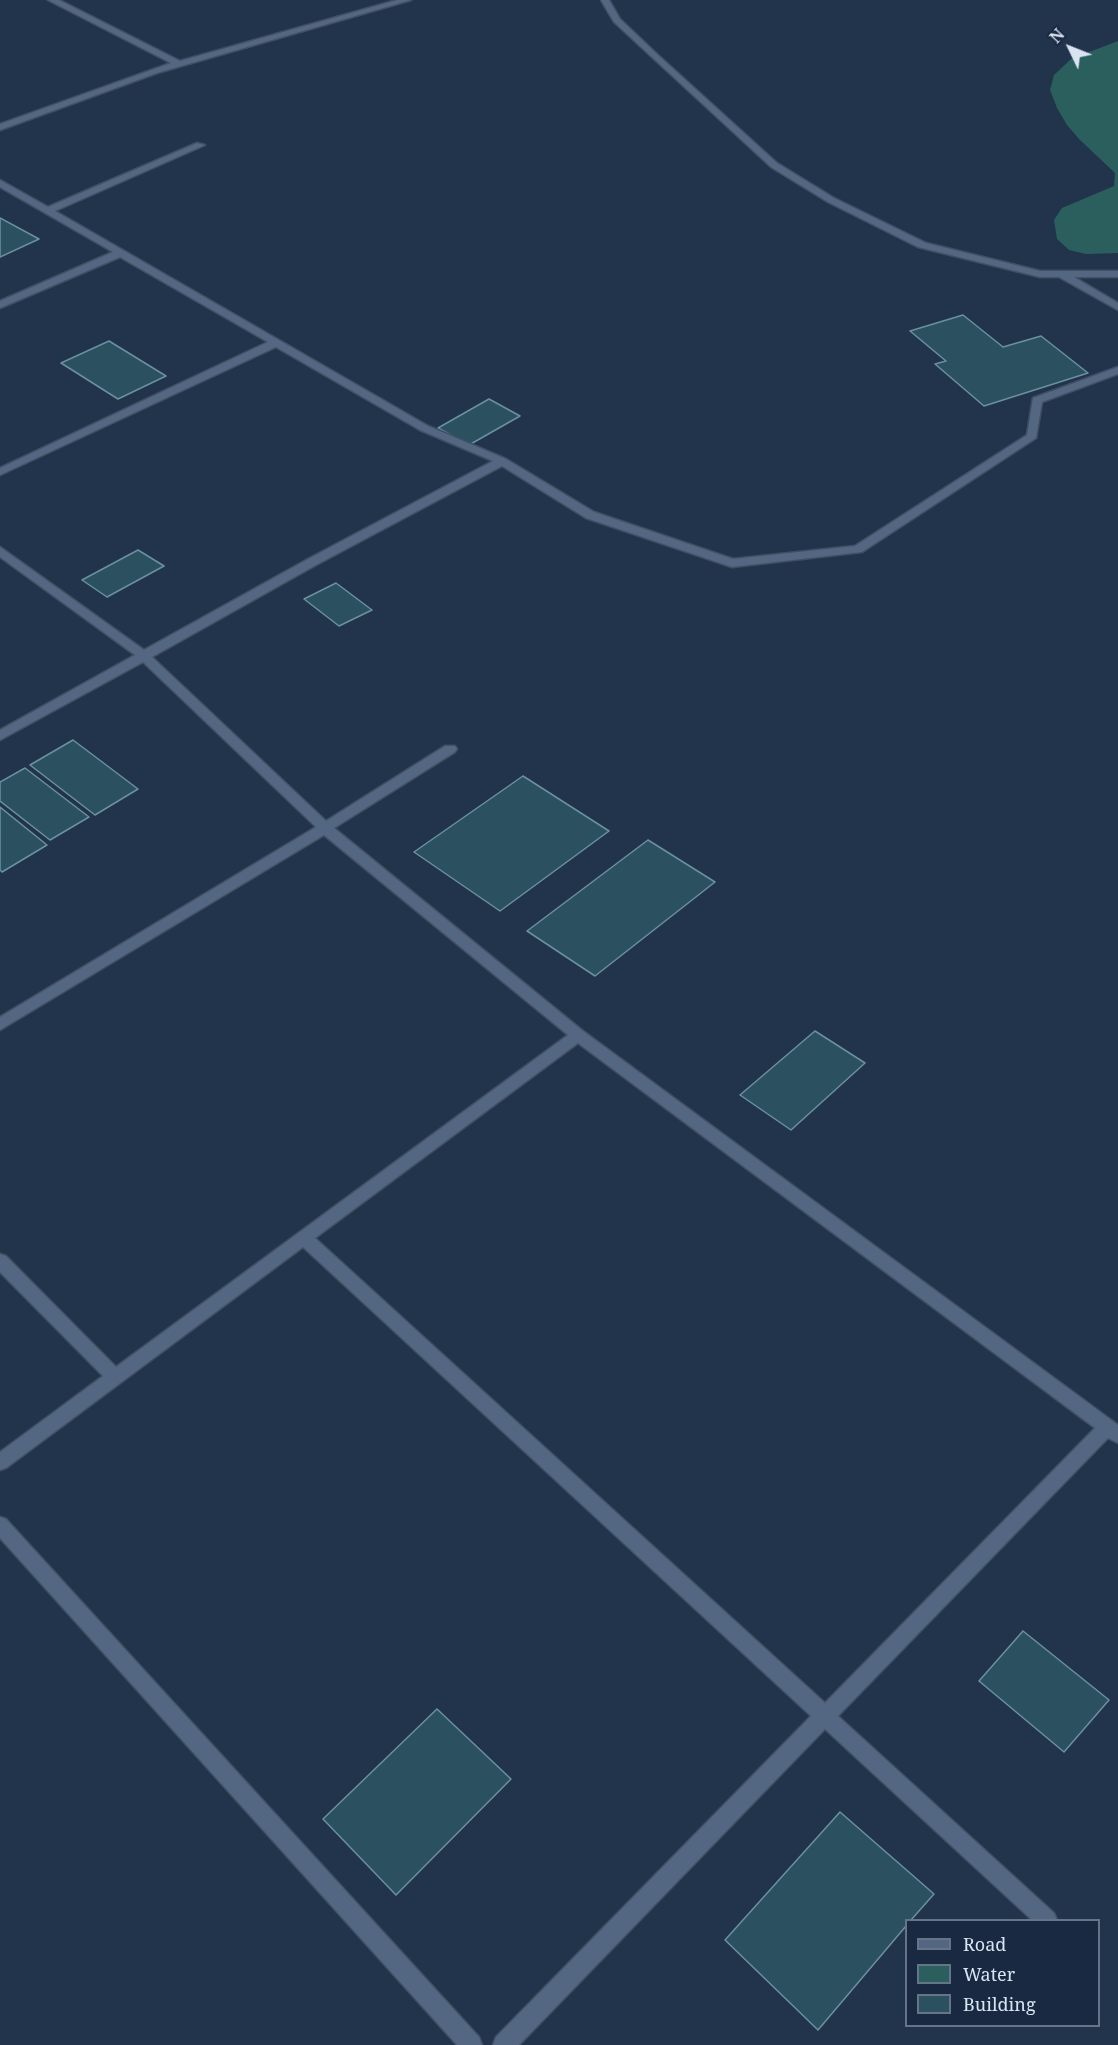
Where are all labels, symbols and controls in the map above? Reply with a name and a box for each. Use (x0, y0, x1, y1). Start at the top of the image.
north arrow (1040, 18, 1100, 78)
text: N (1044, 24, 1069, 48)
legend (905, 1919, 1100, 2027)
text: Road (963, 1932, 1006, 1956)
text: Water (963, 1962, 1015, 1986)
text: Building (963, 1992, 1036, 2016)

